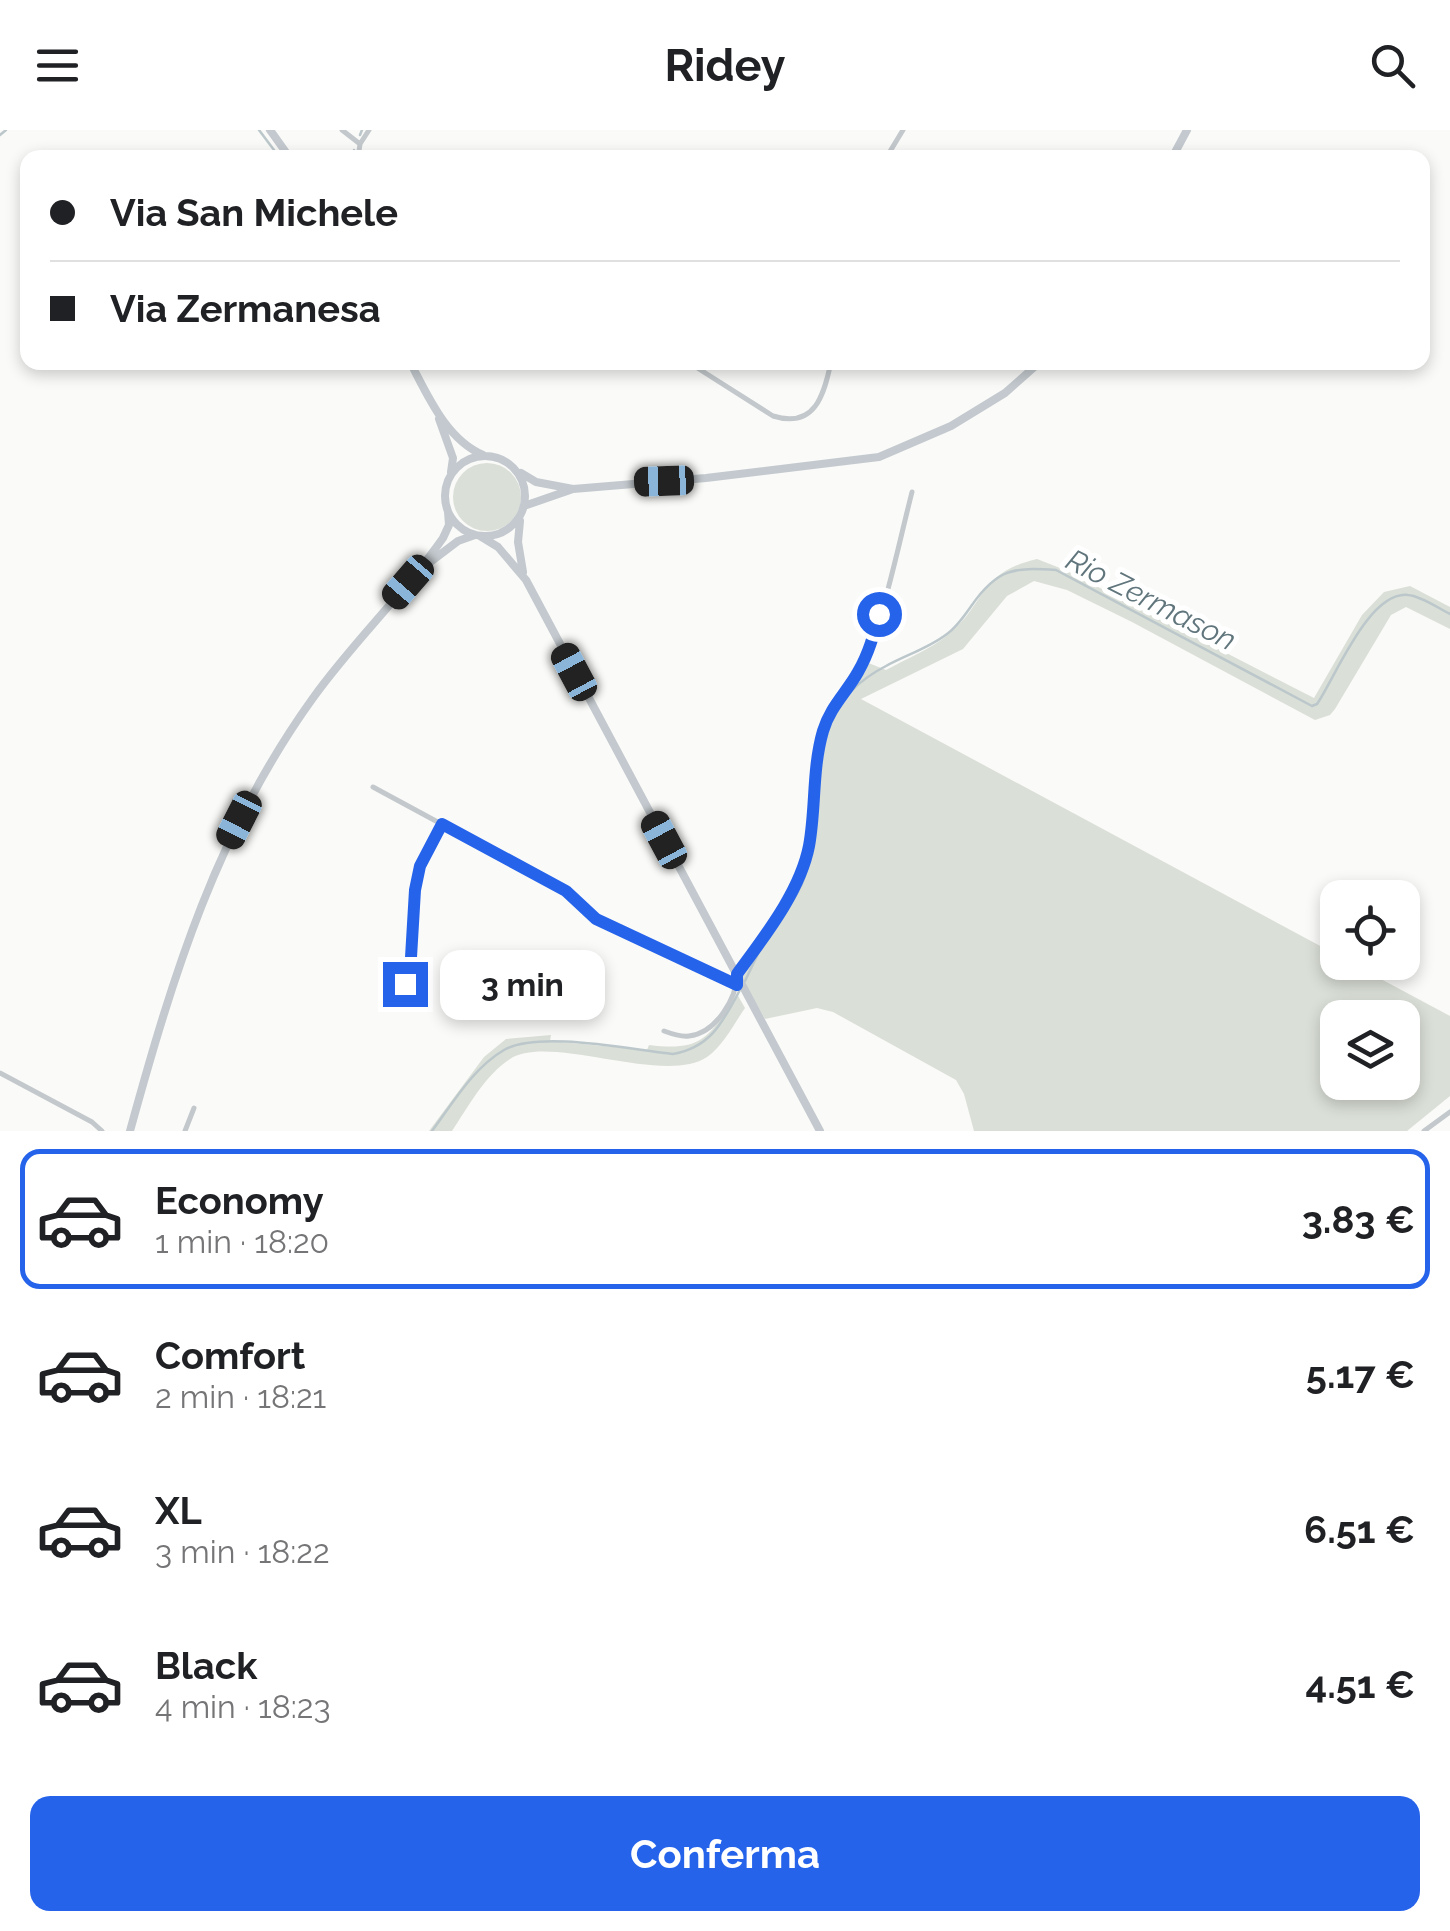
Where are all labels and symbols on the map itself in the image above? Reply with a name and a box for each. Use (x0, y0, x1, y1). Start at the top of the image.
car (633, 465, 695, 497)
water label: Rio Zermason (1060, 542, 1242, 657)
car (377, 550, 439, 614)
route start (857, 592, 902, 637)
car (547, 638, 601, 706)
car (212, 786, 266, 854)
car (637, 806, 691, 874)
callout: 3 min (440, 949, 605, 1019)
route end (383, 962, 428, 1007)

